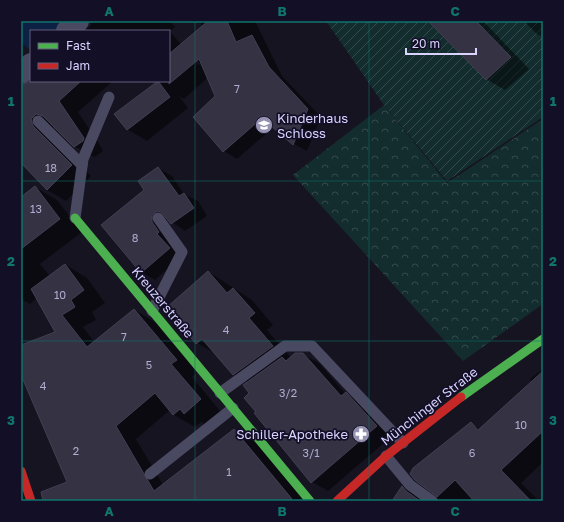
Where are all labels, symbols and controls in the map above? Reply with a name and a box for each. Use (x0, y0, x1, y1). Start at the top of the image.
text: A (104, 3, 114, 19)
text: B (277, 3, 287, 19)
text: C (450, 3, 460, 19)
legend (30, 30, 170, 82)
scale bar (406, 30, 476, 56)
text: 20 m (412, 36, 440, 51)
text: Fast (66, 38, 91, 53)
text: Jam (66, 58, 90, 73)
house number: 7 (234, 82, 240, 95)
text: 1 (8, 93, 15, 109)
text: 1 (550, 93, 557, 109)
place label: Kinderhaus Schloss (277, 110, 348, 141)
school or university icon: Kinderhaus Schloss (254, 115, 274, 135)
house number: 18 (45, 161, 57, 174)
house number: 13 (30, 202, 42, 215)
house number: 8 (132, 231, 139, 244)
text: 2 (7, 253, 15, 269)
text: 2 (549, 253, 557, 269)
street label: Kreuzerstraße (129, 263, 197, 341)
house number: 10 (54, 288, 66, 301)
house number: 4 (223, 323, 230, 336)
house number: 7 (121, 330, 127, 343)
house number: 5 (146, 358, 152, 371)
street label: Münchinger Straße (378, 363, 480, 449)
house number: 4 (40, 379, 47, 392)
house number: 3/2 (279, 386, 297, 399)
text: 3 (7, 412, 15, 428)
text: 3 (549, 412, 557, 428)
house number: 10 (515, 418, 527, 431)
pharmacy icon: Schiller-Apotheke (351, 424, 371, 444)
place label: Schiller-Apotheke (236, 426, 348, 442)
house number: 2 (73, 444, 79, 457)
house number: 3/1 (302, 446, 320, 459)
house number: 6 (469, 446, 476, 459)
house number: 1 (226, 465, 232, 478)
text: A (104, 503, 114, 519)
text: B (277, 503, 287, 519)
text: C (450, 503, 460, 519)

